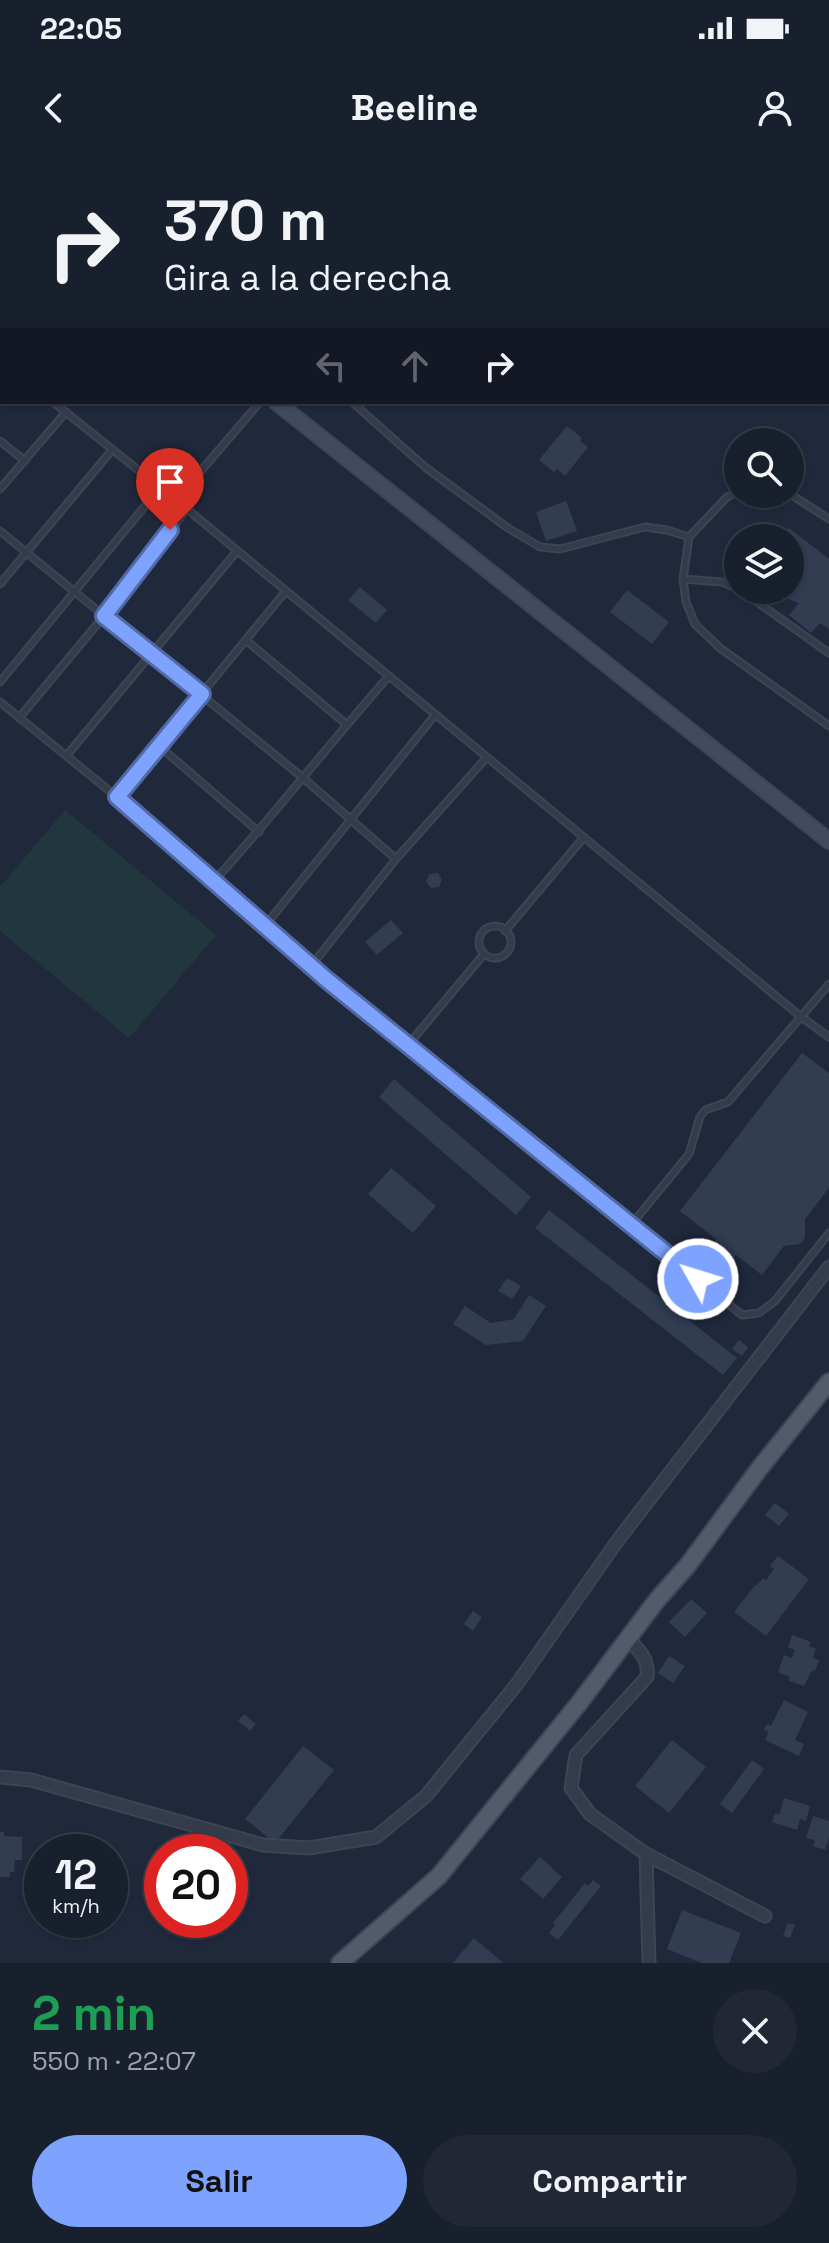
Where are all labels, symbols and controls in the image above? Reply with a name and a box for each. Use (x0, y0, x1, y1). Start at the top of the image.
text: 22:05 (40, 9, 122, 48)
text: Beeline (351, 85, 478, 131)
icon: back (32, 86, 76, 130)
icon: person (753, 86, 797, 130)
text: 370 m (164, 185, 327, 256)
icon: right (32, 192, 136, 296)
text: Gira a la derecha (164, 255, 451, 301)
icon: left (309, 344, 353, 388)
icon: ahead (393, 344, 437, 388)
icon: right (477, 344, 521, 388)
map controls (724, 428, 804, 604)
button: search (724, 428, 804, 508)
pin (136, 448, 204, 530)
icon: arrive (148, 460, 192, 504)
button: layers (724, 524, 804, 604)
position arrow (656, 1237, 740, 1321)
speed limit sign: 20 (144, 1834, 248, 1938)
text: 12 (55, 1850, 97, 1901)
text: km/h (52, 1893, 100, 1919)
text: 2 min (32, 1983, 156, 2044)
button: close (713, 1989, 797, 2073)
text: 550 m · 22:07 (32, 2044, 196, 2078)
button: Salir (32, 2135, 407, 2227)
button: Compartir (423, 2135, 797, 2227)

